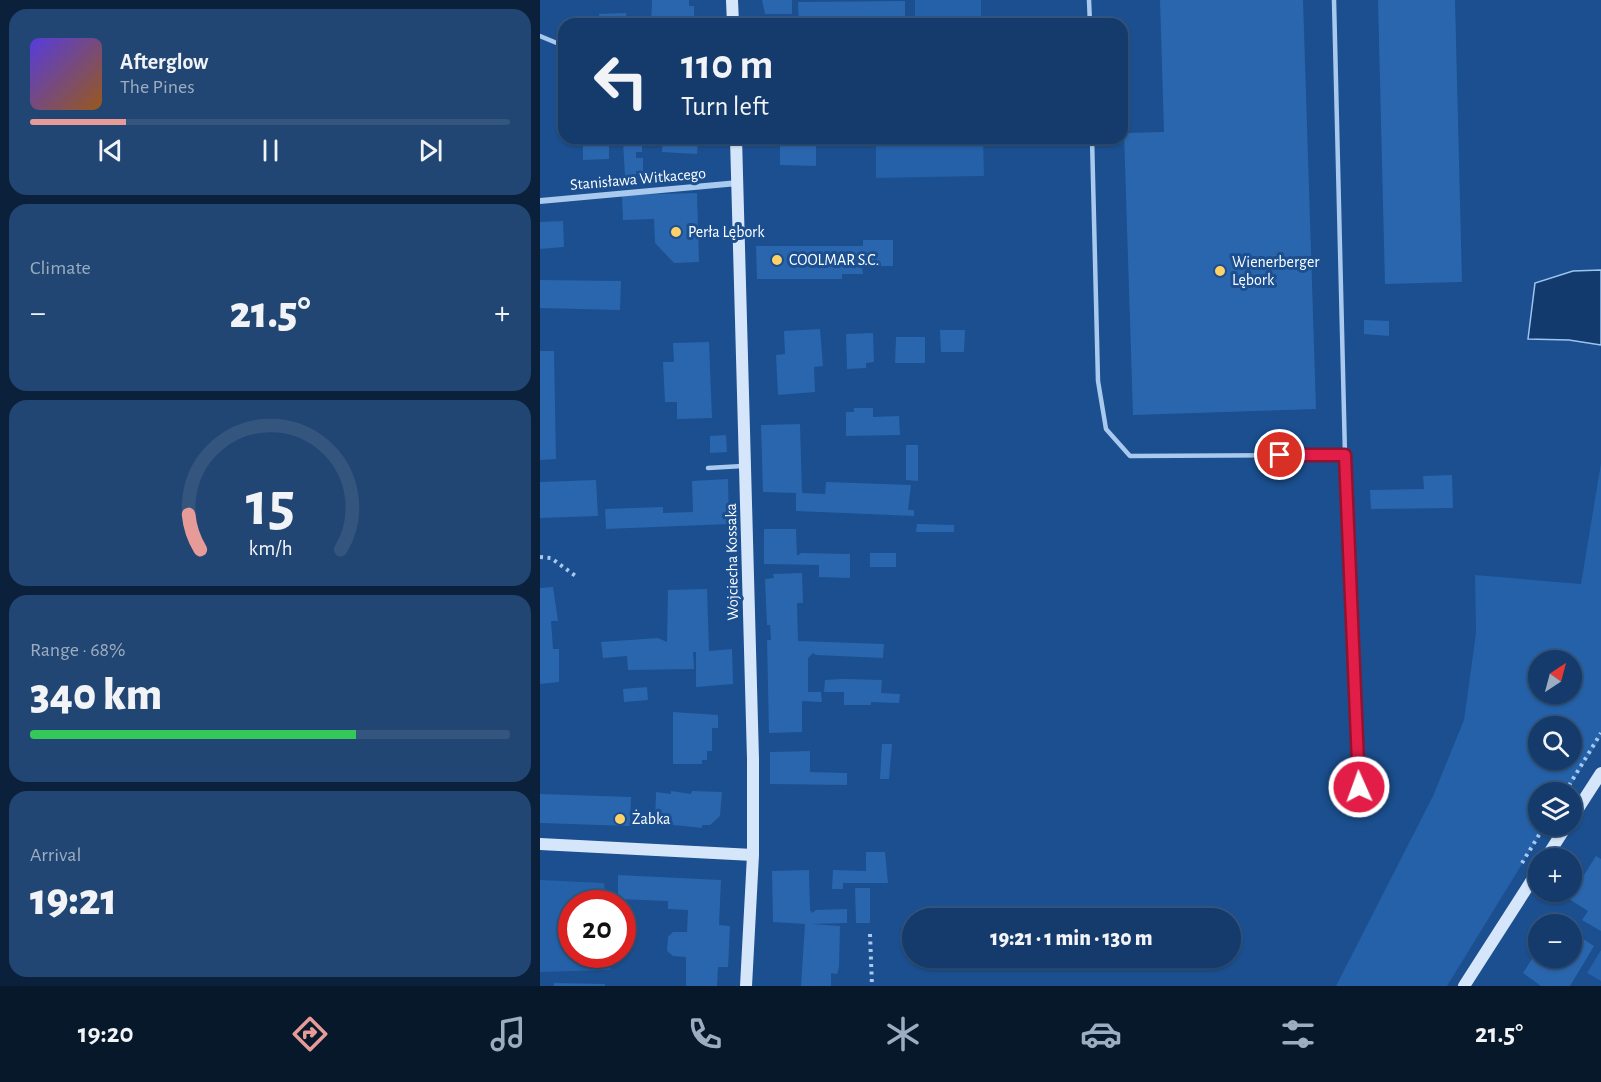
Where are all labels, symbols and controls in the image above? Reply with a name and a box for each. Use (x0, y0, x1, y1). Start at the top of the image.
icon: left (582, 42, 660, 120)
text: 110 m (681, 44, 773, 86)
text: Afterglow (120, 51, 208, 73)
text: The Pines (120, 77, 195, 97)
text: Turn left (681, 93, 769, 120)
icon: previous (94, 134, 127, 167)
icon: pause (254, 134, 287, 167)
icon: next (414, 134, 447, 167)
street label: Stanisława Witkacego (569, 165, 707, 193)
place label: Perła Lębork (688, 224, 765, 240)
marker: Perła Lębork (669, 225, 683, 239)
place label: COOLMAR S.C. (789, 252, 879, 268)
marker: COOLMAR S.C. (770, 253, 784, 267)
place label: Wienerberger Lębork (1232, 254, 1320, 288)
text: Climate (30, 258, 91, 278)
marker: Wienerberger Lębork (1213, 264, 1227, 278)
text: 21.5° (229, 291, 311, 336)
text: − (30, 297, 46, 330)
text: + (494, 297, 510, 330)
pin (1254, 429, 1305, 480)
icon: arrive (1263, 438, 1296, 471)
text: 15 (245, 474, 295, 536)
street label: Wojciecha Kossaka (723, 503, 742, 621)
text: km/h (248, 538, 292, 559)
text: Range · 68% (30, 640, 126, 660)
north arrow (1528, 650, 1582, 704)
map controls (1528, 650, 1582, 968)
text: 340 km (30, 673, 162, 718)
button: search (1528, 716, 1582, 770)
position arrow (1327, 755, 1391, 819)
button: layers (1528, 782, 1582, 836)
place label: Żabka (632, 809, 670, 827)
marker: Żabka (613, 812, 627, 826)
text: Arrival (30, 845, 81, 865)
button: + (1528, 848, 1582, 902)
text: 19:21 (30, 878, 117, 923)
speed limit sign: 20 (558, 890, 636, 968)
button: − (1528, 914, 1582, 968)
text: 19:21 · 1 min · 130 m (990, 927, 1153, 949)
icon: directions (289, 1013, 331, 1055)
icon: music (487, 1013, 529, 1055)
icon: phone (684, 1013, 726, 1055)
icon: climate (882, 1013, 924, 1055)
icon: car (1080, 1013, 1122, 1055)
icon: filters (1277, 1013, 1319, 1055)
text: 19:20 (78, 1020, 134, 1047)
text: 21.5° (1475, 1020, 1523, 1047)

